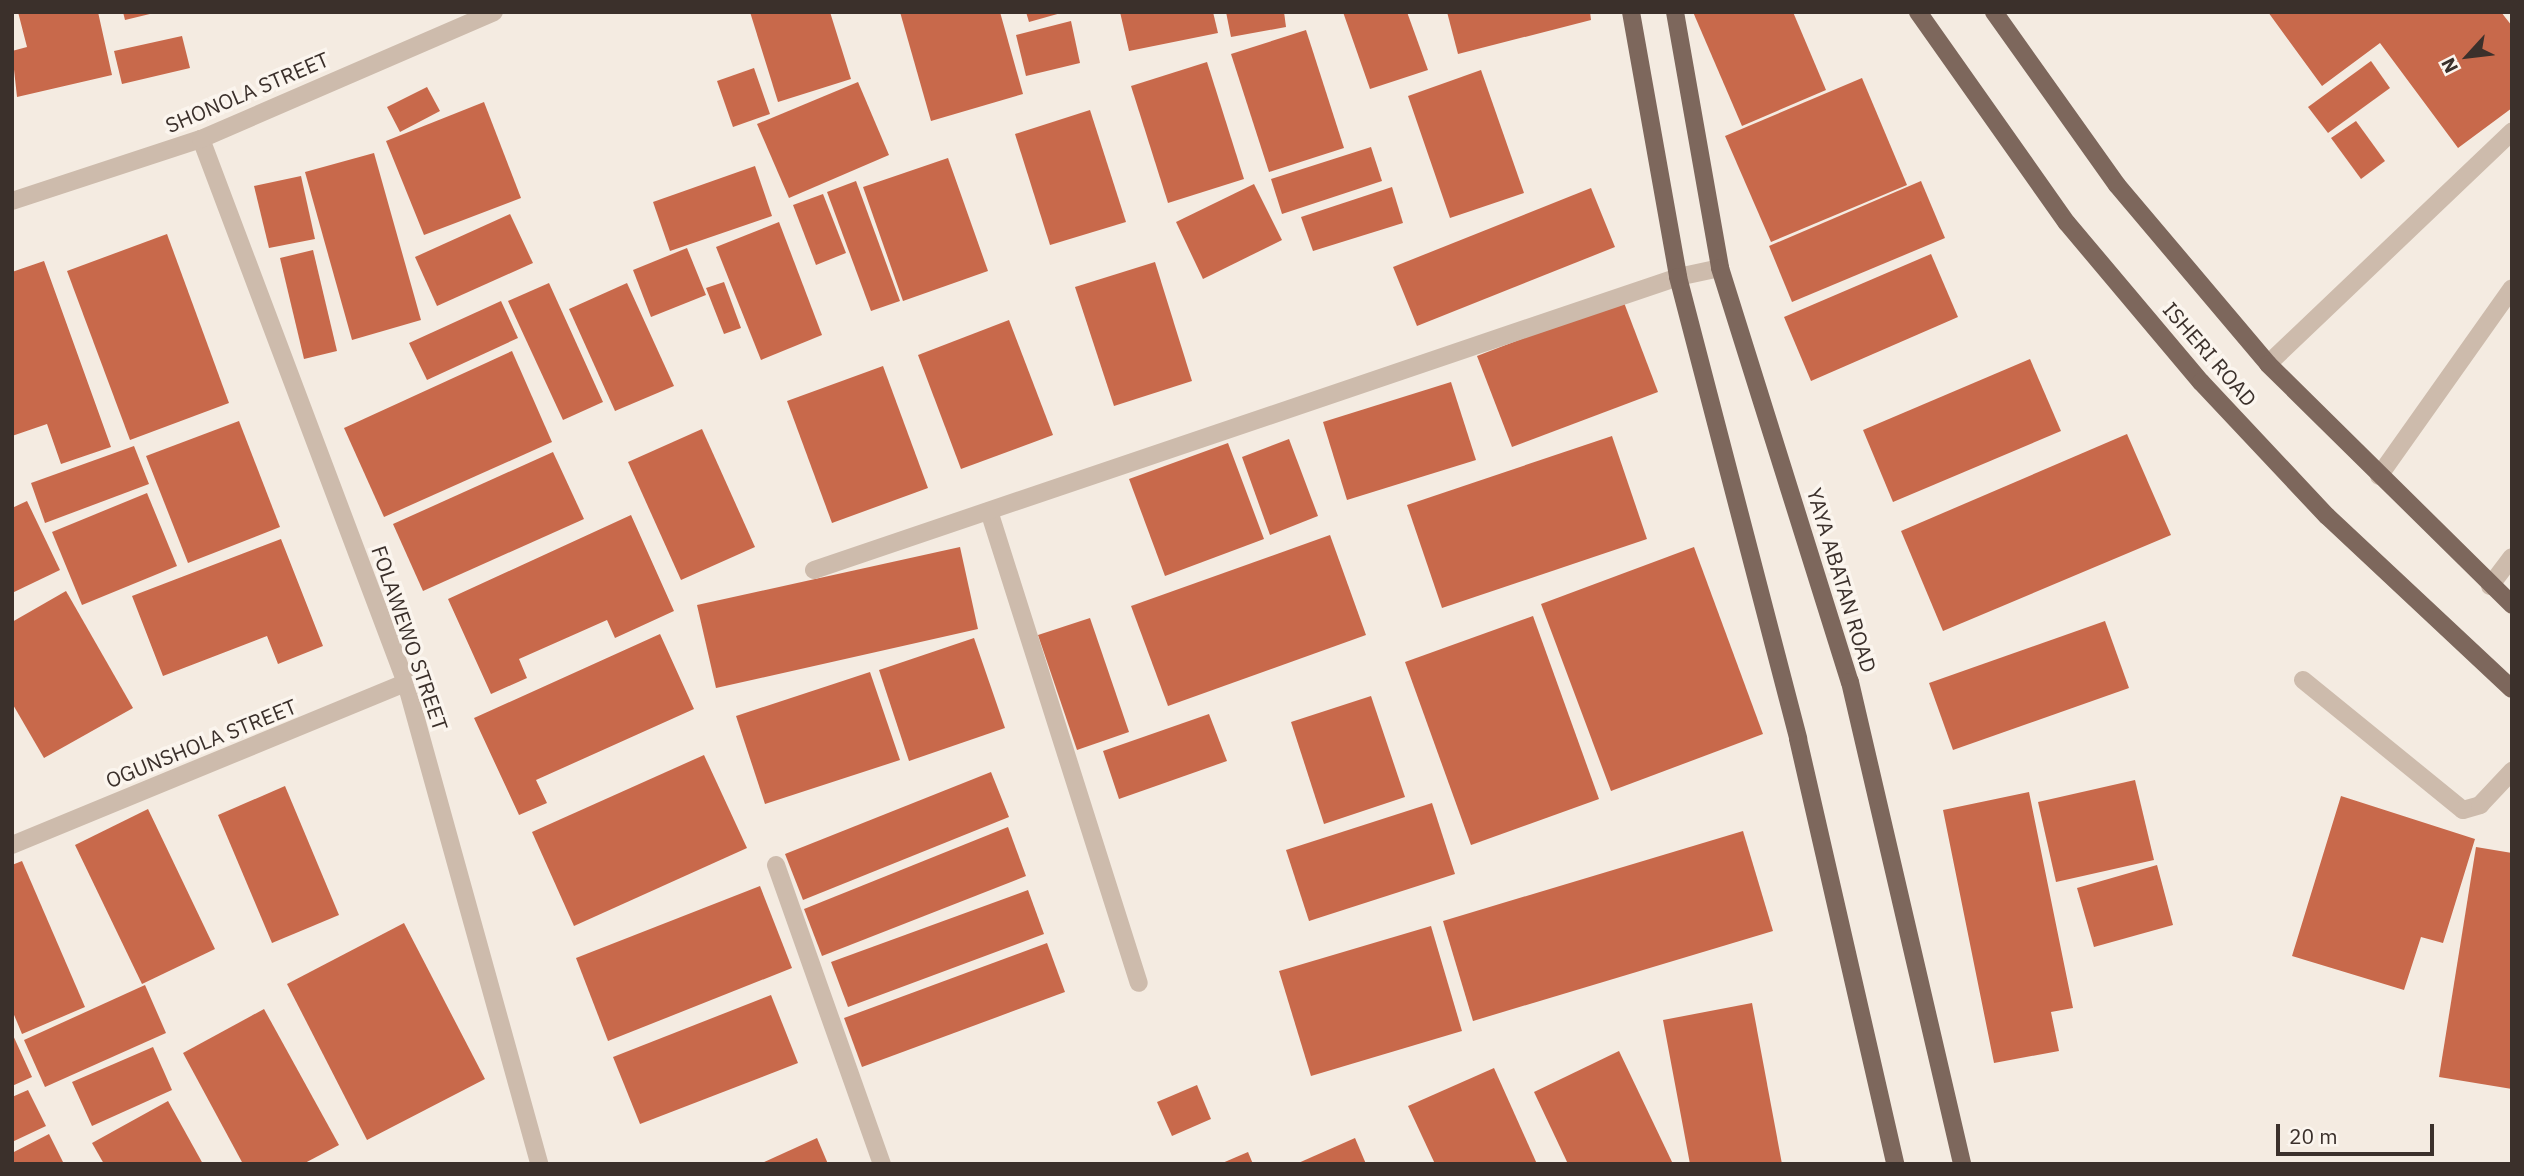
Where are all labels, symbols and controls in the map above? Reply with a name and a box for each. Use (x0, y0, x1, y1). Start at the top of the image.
north arrow (2433, 21, 2503, 91)
street label: SHONOLA STREET (162, 46, 332, 138)
text: N (2435, 54, 2463, 77)
street label: ISHERI ROAD (2158, 297, 2262, 411)
street label: YAYA ABATAN ROAD (1802, 485, 1882, 675)
street label: FOLAWEWO STREET (367, 542, 453, 734)
street label: OGUNSHOLA STREET (102, 693, 300, 793)
scale bar (2279, 1110, 2436, 1154)
text: 20 m (2289, 1122, 2338, 1150)

